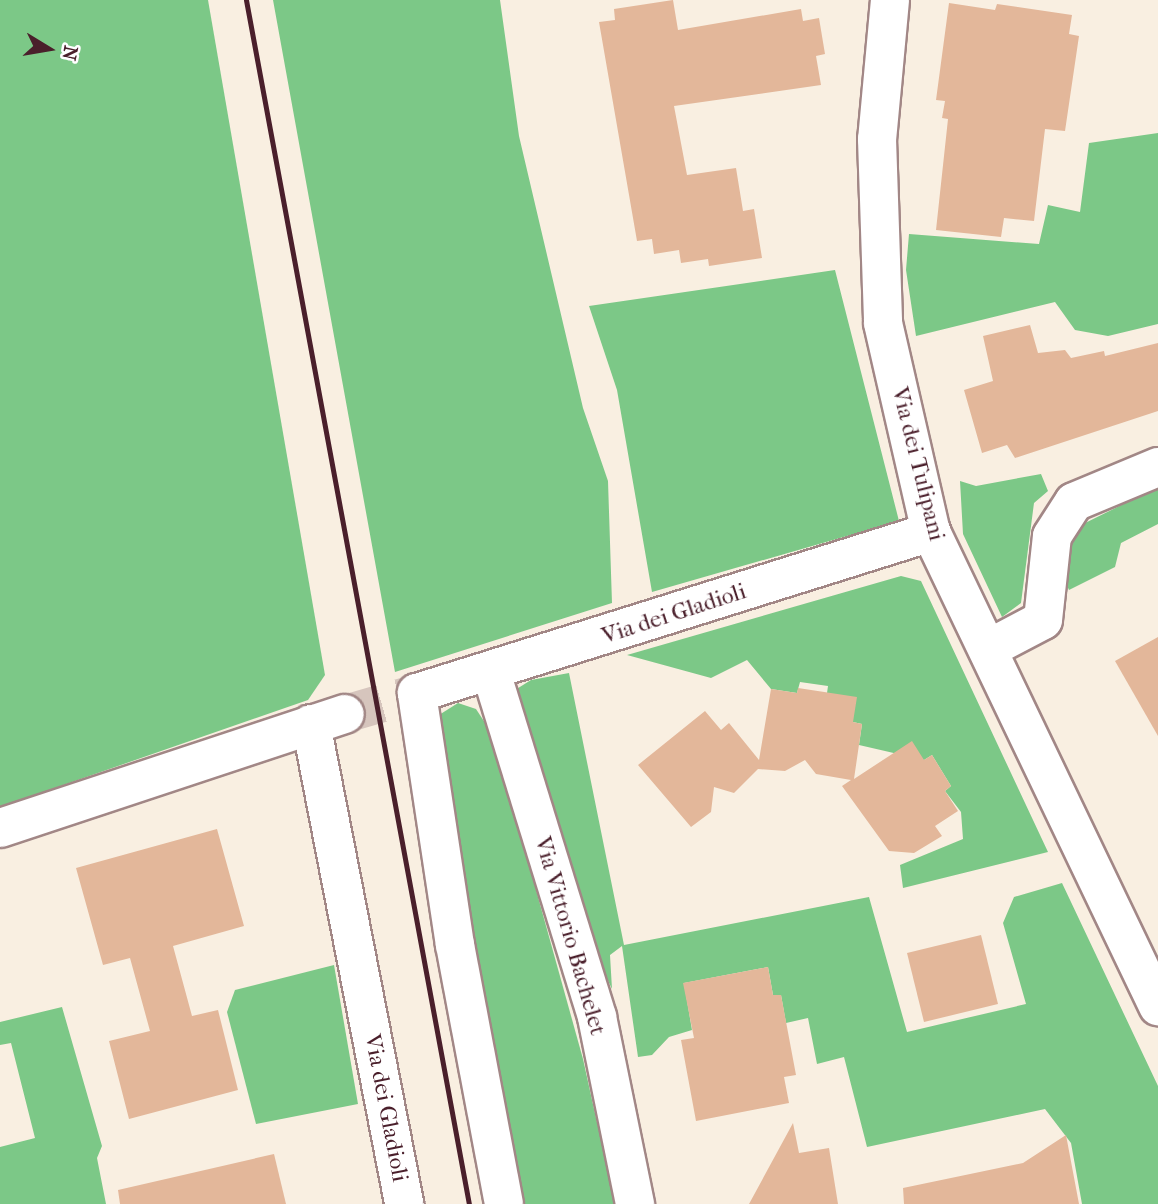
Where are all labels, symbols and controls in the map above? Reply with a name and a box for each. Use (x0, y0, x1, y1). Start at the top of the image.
north arrow (14, 14, 84, 84)
text: N (57, 44, 82, 62)
street label: Via dei Tulipani (886, 384, 950, 544)
street label: Via dei Gladioli (598, 578, 750, 650)
street label: Via Vittorio Bachelet (528, 834, 612, 1038)
street label: Via dei Gladioli (358, 1032, 414, 1184)

